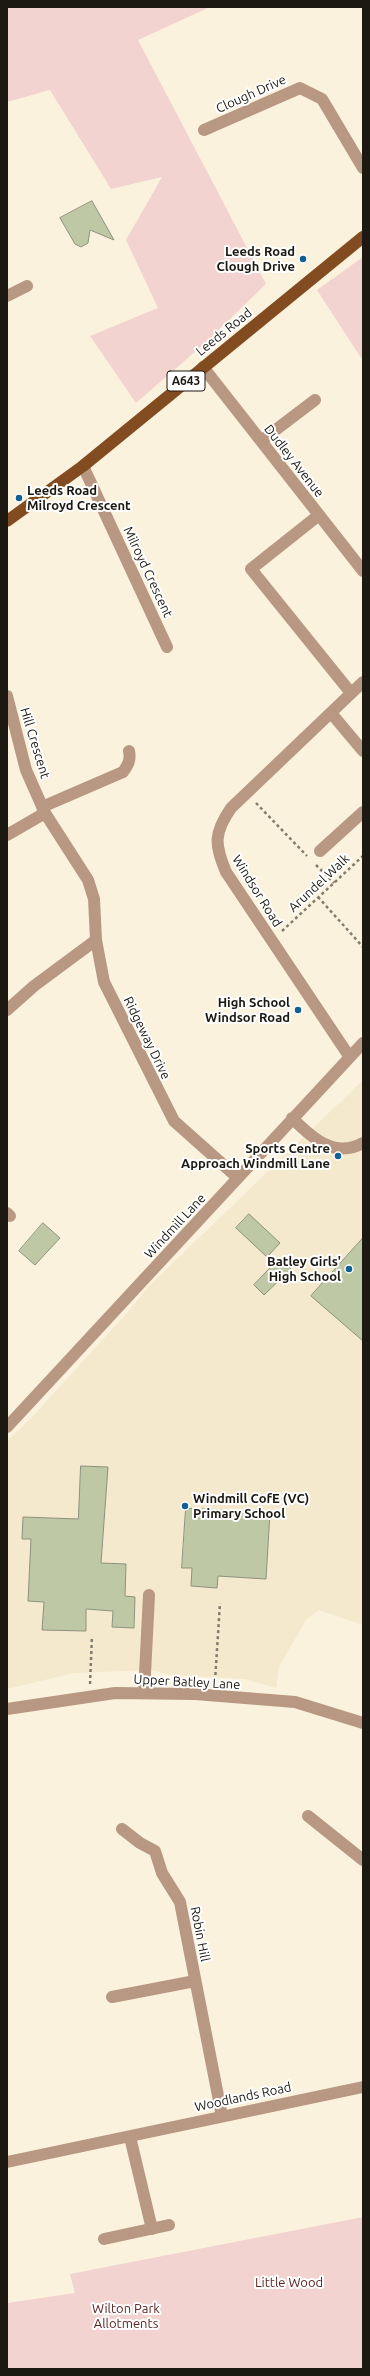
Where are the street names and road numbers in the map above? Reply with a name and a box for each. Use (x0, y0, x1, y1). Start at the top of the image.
street label: Clough Drive (214, 72, 288, 116)
street label: Leeds Road (193, 305, 255, 359)
road number: A643 (167, 371, 205, 391)
street label: Dudley Avenue (261, 422, 327, 500)
street label: Milroyd Crescent (120, 524, 176, 620)
street label: Hill Crescent (17, 706, 53, 780)
street label: Arundel Walk (285, 851, 353, 915)
street label: Windsor Road (229, 852, 285, 930)
street label: Ridgeway Drive (120, 994, 174, 1082)
street label: Windmill Lane (141, 1190, 209, 1262)
street label: Upper Batley Lane (133, 1671, 241, 1693)
street label: Robin Hill (187, 1905, 213, 1963)
street label: Woodlands Road (193, 2079, 293, 2115)

